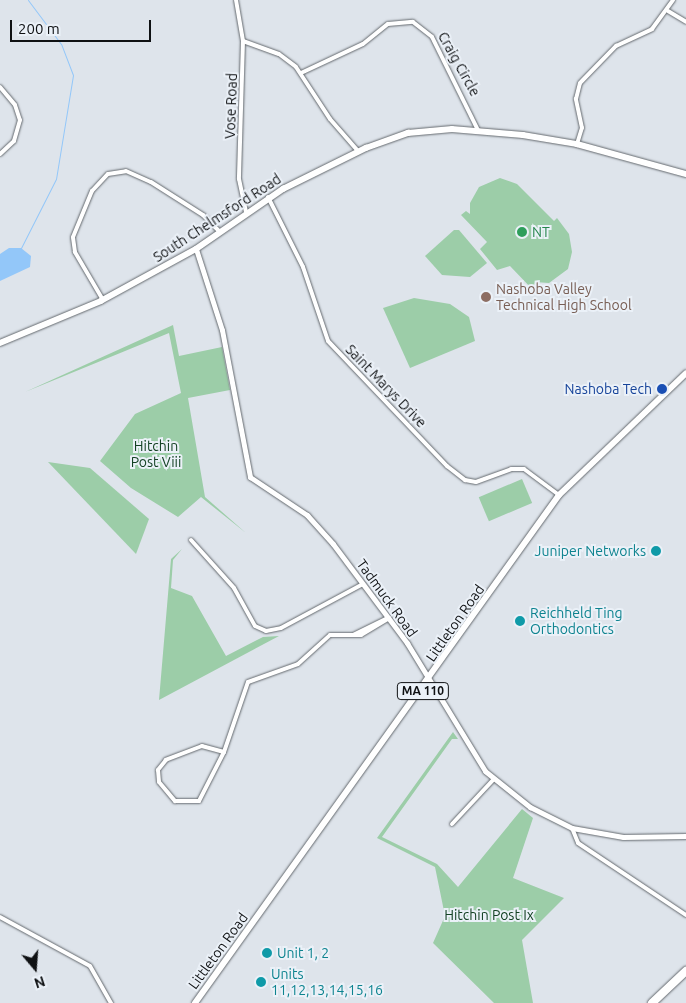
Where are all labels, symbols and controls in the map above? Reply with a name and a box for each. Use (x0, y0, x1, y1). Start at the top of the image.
scale bar (12, 10, 154, 42)
text: 200 m (18, 20, 60, 37)
street label: Craig Circle (434, 29, 484, 99)
street label: Vose Road (221, 73, 241, 139)
street label: South Chelmsford Road (150, 170, 284, 266)
place label: NT (532, 224, 550, 240)
marker: NT (516, 226, 528, 238)
place label: Nashoba Valley Technical High School (496, 281, 632, 314)
marker: Nashoba Valley Technical High School (480, 291, 492, 303)
street label: Saint Marys Drive (342, 341, 430, 431)
place label: Nashoba Tech (565, 381, 652, 397)
marker: Nashoba Tech (656, 383, 668, 395)
park label: Hitchin Post Viii (131, 438, 181, 471)
place label: Juniper Networks (535, 543, 646, 559)
marker: Juniper Networks (650, 545, 662, 557)
street label: Tadmuck Road (353, 556, 421, 640)
street label: Littleton Road (422, 581, 488, 665)
place label: Reichheld Ting Orthodontics (530, 605, 623, 638)
marker: Reichheld Ting Orthodontics (514, 615, 526, 627)
road number: MA 110 (397, 681, 449, 700)
park label: Hitchin Post Ix (444, 907, 534, 923)
street label: Littleton Road (185, 910, 251, 992)
north arrow (10, 943, 60, 993)
place label: Unit 1, 2 (277, 945, 329, 961)
marker: Unit 1, 2 (261, 947, 273, 959)
place label: Units 11,12,13,14,15,16 (271, 966, 383, 999)
text: N (32, 973, 47, 991)
marker: Units 11,12,13,14,15,16 (255, 976, 267, 988)

